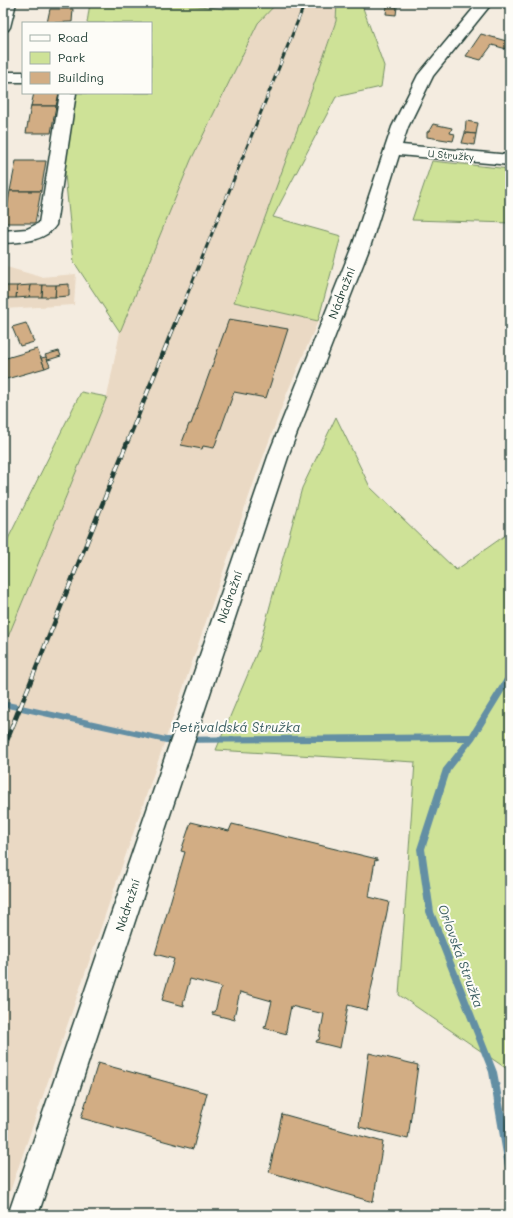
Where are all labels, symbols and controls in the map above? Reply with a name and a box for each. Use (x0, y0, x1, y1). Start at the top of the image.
legend (22, 22, 152, 94)
text: Road (58, 29, 88, 45)
text: Park (58, 49, 85, 65)
text: Building (58, 69, 104, 85)
street label: U Stružky (427, 146, 475, 164)
street label: Nádražní (324, 264, 358, 321)
street label: Nádražní (213, 568, 246, 625)
water label: Petřvaldská Stružka (171, 718, 301, 735)
street label: Nádražní (111, 876, 143, 933)
water label: Orlovská Stružka (435, 902, 488, 1010)

